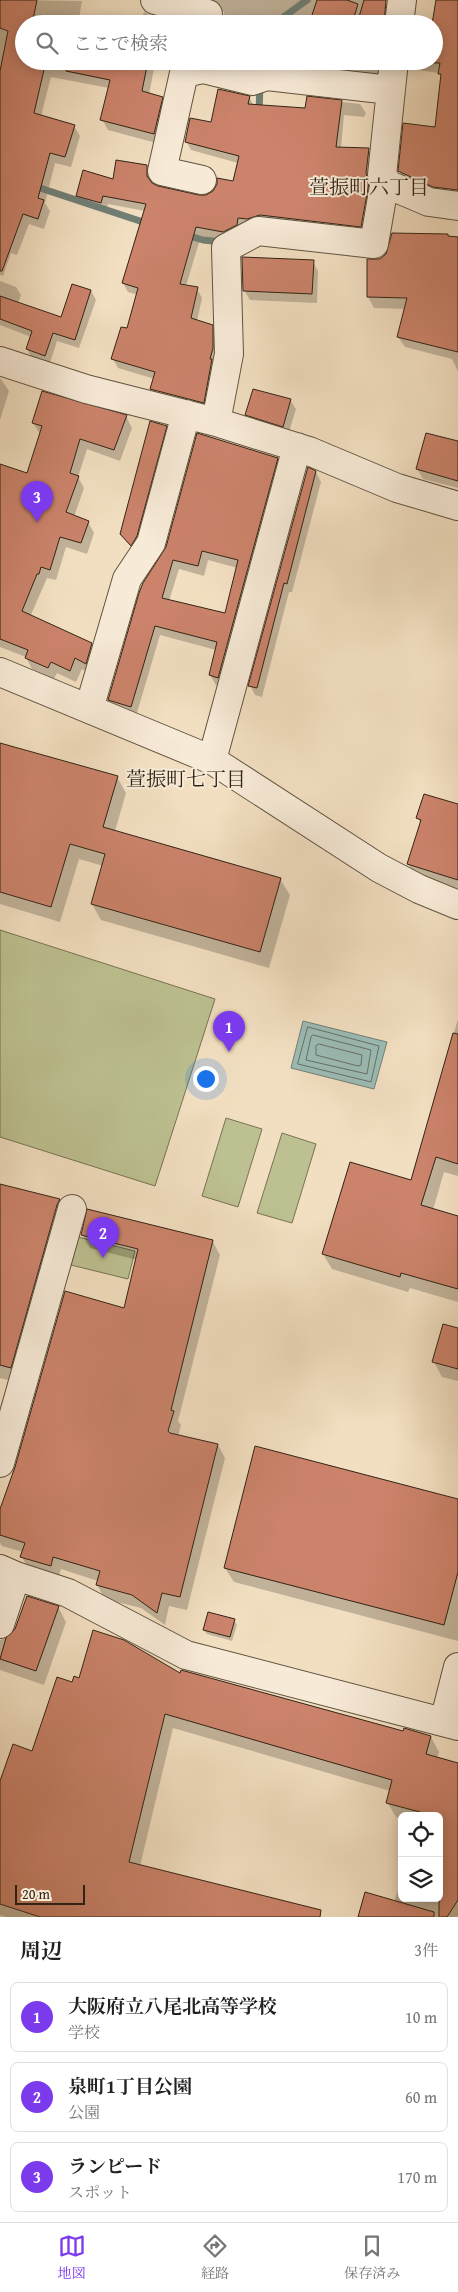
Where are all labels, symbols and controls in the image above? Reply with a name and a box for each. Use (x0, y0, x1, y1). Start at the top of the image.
search box (15, 15, 443, 70)
icon: search (33, 29, 61, 57)
text: ここで検索 (73, 29, 168, 57)
district label: 萱振町六丁目 (309, 172, 429, 201)
pin: 3 (21, 481, 53, 522)
district label: 萱振町七丁目 (126, 764, 246, 793)
pin: 1 (213, 1011, 245, 1052)
your location (193, 1066, 219, 1092)
pin: 2 (87, 1217, 119, 1258)
map controls (398, 1812, 443, 1902)
button: locate (398, 1812, 443, 1857)
button: layers (398, 1857, 443, 1902)
scale bar (15, 1882, 85, 1905)
text: 20 m (22, 1884, 50, 1904)
text: 周辺 (20, 1935, 62, 1966)
text: 3件 (414, 1938, 438, 1962)
text: 大阪府立八尾北高等学校 (68, 1992, 277, 2020)
text: 1 (33, 2005, 41, 2029)
text: 10 m (405, 2005, 437, 2029)
text: 学校 (68, 2020, 100, 2044)
text: 泉町1丁目公園 (68, 2072, 192, 2100)
text: 2 (33, 2085, 41, 2109)
text: 60 m (405, 2085, 437, 2109)
text: 公園 (68, 2100, 100, 2124)
text: ランピード (68, 2152, 162, 2180)
text: 3 (33, 2165, 41, 2189)
text: 170 m (397, 2165, 437, 2189)
text: スポット (68, 2180, 132, 2204)
tab: 地図 (58, 2232, 86, 2283)
tab: 経路 (201, 2232, 229, 2283)
tab: 保存済み (344, 2232, 400, 2283)

